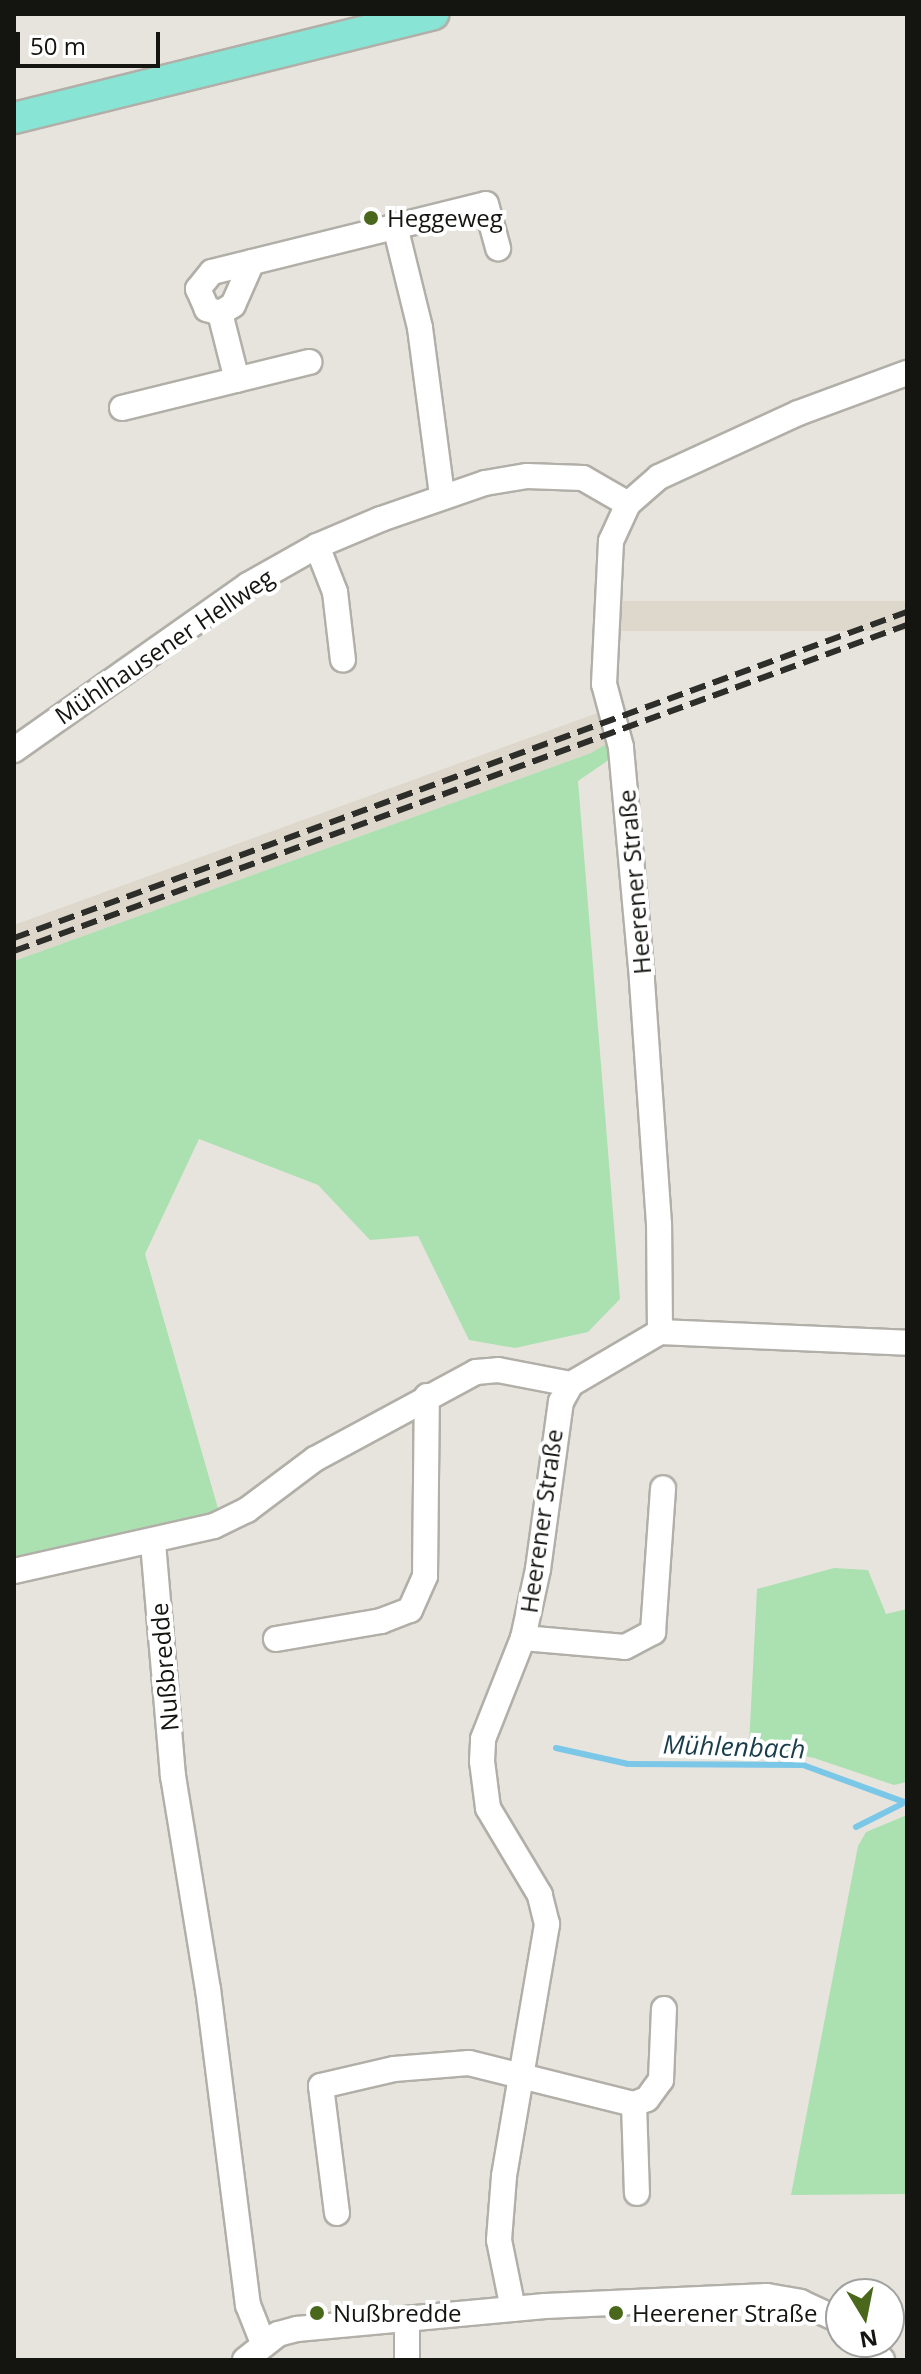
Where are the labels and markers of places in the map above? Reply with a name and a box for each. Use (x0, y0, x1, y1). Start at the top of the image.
place label: Heggeweg (387, 204, 503, 232)
marker: Heggeweg (362, 209, 380, 227)
place label: Nußbredde (333, 2299, 462, 2327)
place label: Heerener Straße (632, 2299, 817, 2327)
marker: Nußbredde (308, 2304, 326, 2322)
marker: Heerener Straße (607, 2304, 625, 2322)

